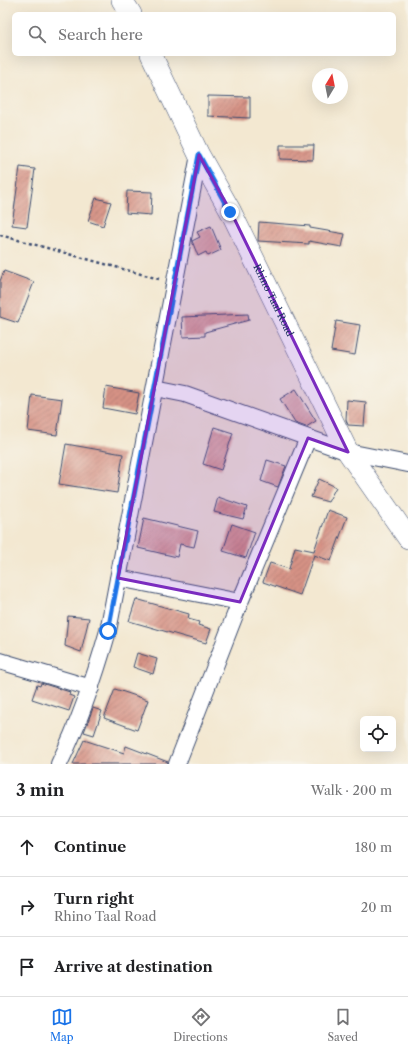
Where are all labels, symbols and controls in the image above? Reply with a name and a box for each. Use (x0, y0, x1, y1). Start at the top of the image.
search box (12, 12, 396, 56)
icon: search (26, 23, 48, 45)
text: Search here (58, 25, 143, 44)
north arrow (312, 68, 348, 104)
route end (221, 203, 239, 221)
street label: Rhino Taal Road (250, 262, 297, 338)
route start (99, 622, 117, 640)
map controls (360, 716, 396, 752)
button: locate (360, 716, 396, 752)
text: 3 min (16, 780, 65, 800)
text: Walk · 200 m (311, 782, 392, 798)
icon: ahead (16, 836, 38, 858)
text: Continue (54, 837, 126, 856)
text: 180 m (355, 839, 392, 855)
text: Turn right (54, 889, 134, 908)
icon: right (16, 896, 38, 918)
text: 20 m (361, 899, 392, 915)
text: Rhino Taal Road (54, 908, 157, 924)
icon: arrive (16, 956, 38, 978)
text: Arrive at destination (54, 957, 213, 976)
tab: Map (50, 1006, 74, 1044)
tab: Directions (173, 1006, 228, 1044)
tab: Saved (328, 1006, 358, 1044)

